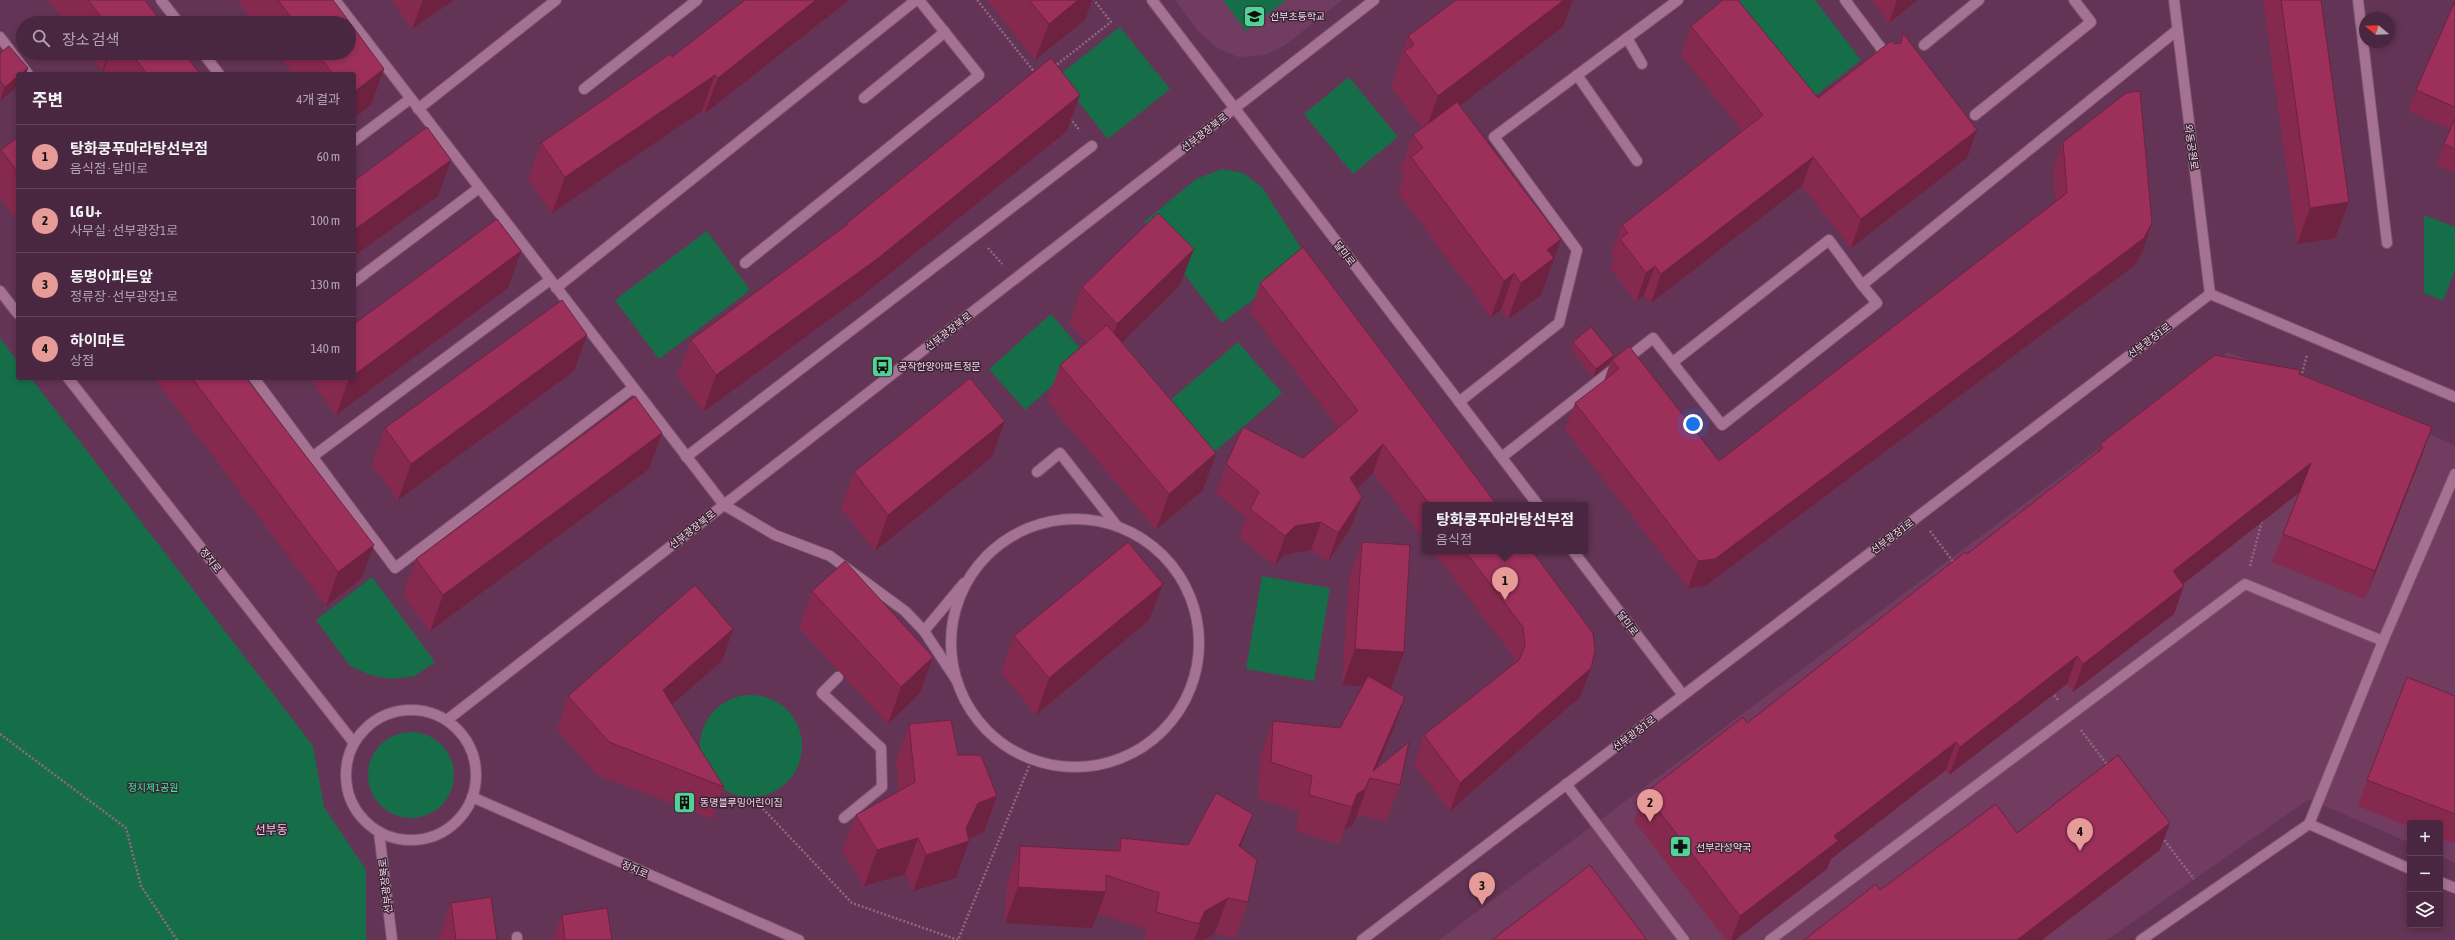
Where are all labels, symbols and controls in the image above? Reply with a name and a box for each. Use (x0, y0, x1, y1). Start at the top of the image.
school or university icon: 선부초등학교 (1241, 3, 1267, 29)
place label: 선부초등학교 (1270, 11, 1325, 22)
north arrow (2359, 12, 2395, 48)
search box (16, 16, 356, 60)
icon: search (30, 27, 52, 49)
text: 장소 검색 (62, 31, 119, 48)
text: 주변 (32, 90, 63, 110)
text: 4개 결과 (296, 92, 340, 107)
street label: 선부광장북로 (1179, 111, 1229, 154)
street label: 와동공원로 (2183, 124, 2200, 171)
text: 탕화쿵푸마라탕선부점 (70, 140, 208, 157)
text: 1 (42, 149, 48, 164)
text: 60 m (317, 149, 340, 164)
text: 음식점 · 달미로 (70, 161, 148, 176)
text: LG U+ (70, 203, 102, 220)
text: 2 (42, 213, 48, 228)
text: 100 m (311, 213, 340, 228)
text: 사무실 · 선부광장1로 (70, 223, 178, 238)
street label: 달미로 (1332, 239, 1357, 268)
text: 동명아파트앞 (70, 268, 153, 285)
text: 3 (42, 277, 48, 292)
text: 130 m (311, 277, 340, 292)
text: 정류장 · 선부광장1로 (70, 289, 178, 304)
street label: 선부광장북로 (923, 310, 973, 353)
street label: 선부광장1로 (2126, 321, 2173, 360)
text: 하이마트 (70, 332, 125, 349)
text: 4 (42, 341, 48, 356)
text: 140 m (311, 341, 340, 356)
text: 상점 (70, 353, 94, 368)
bus stop icon: 공작한양아파트정문 (869, 353, 895, 379)
place label: 공작한양아파트정문 (898, 361, 981, 372)
your location (1683, 414, 1703, 434)
popup (1422, 502, 1588, 554)
street label: 선부광장북로 (667, 508, 717, 551)
text: 탕화쿵푸마라탕선부점 (1436, 511, 1574, 528)
street label: 선부광장1로 (1869, 517, 1916, 556)
text: 음식점 (1436, 532, 1472, 547)
street label: 정지로 (198, 546, 223, 575)
pin: 1 (1492, 567, 1518, 600)
street label: 달미로 (1615, 609, 1640, 638)
street label: 선부광장1로 (1611, 714, 1658, 753)
park label: 정지제1공원 (128, 782, 178, 793)
building icon: 동명블루밍어린이집 (672, 789, 698, 815)
pin: 2 (1637, 789, 1663, 822)
place label: 동명블루밍어린이집 (700, 797, 783, 808)
pin: 4 (2067, 818, 2093, 851)
map controls (2407, 820, 2443, 928)
button: + (2407, 820, 2443, 856)
district label: 선부동 (254, 823, 288, 837)
pharmacy icon: 선부라성약국 (1668, 834, 1694, 860)
place label: 선부라성약국 (1696, 842, 1751, 853)
button: − (2407, 856, 2443, 892)
street label: 선부광장북로 (377, 858, 394, 914)
street label: 정지로 (620, 859, 650, 880)
pin: 3 (1469, 872, 1495, 905)
button: layers (2407, 892, 2443, 928)

